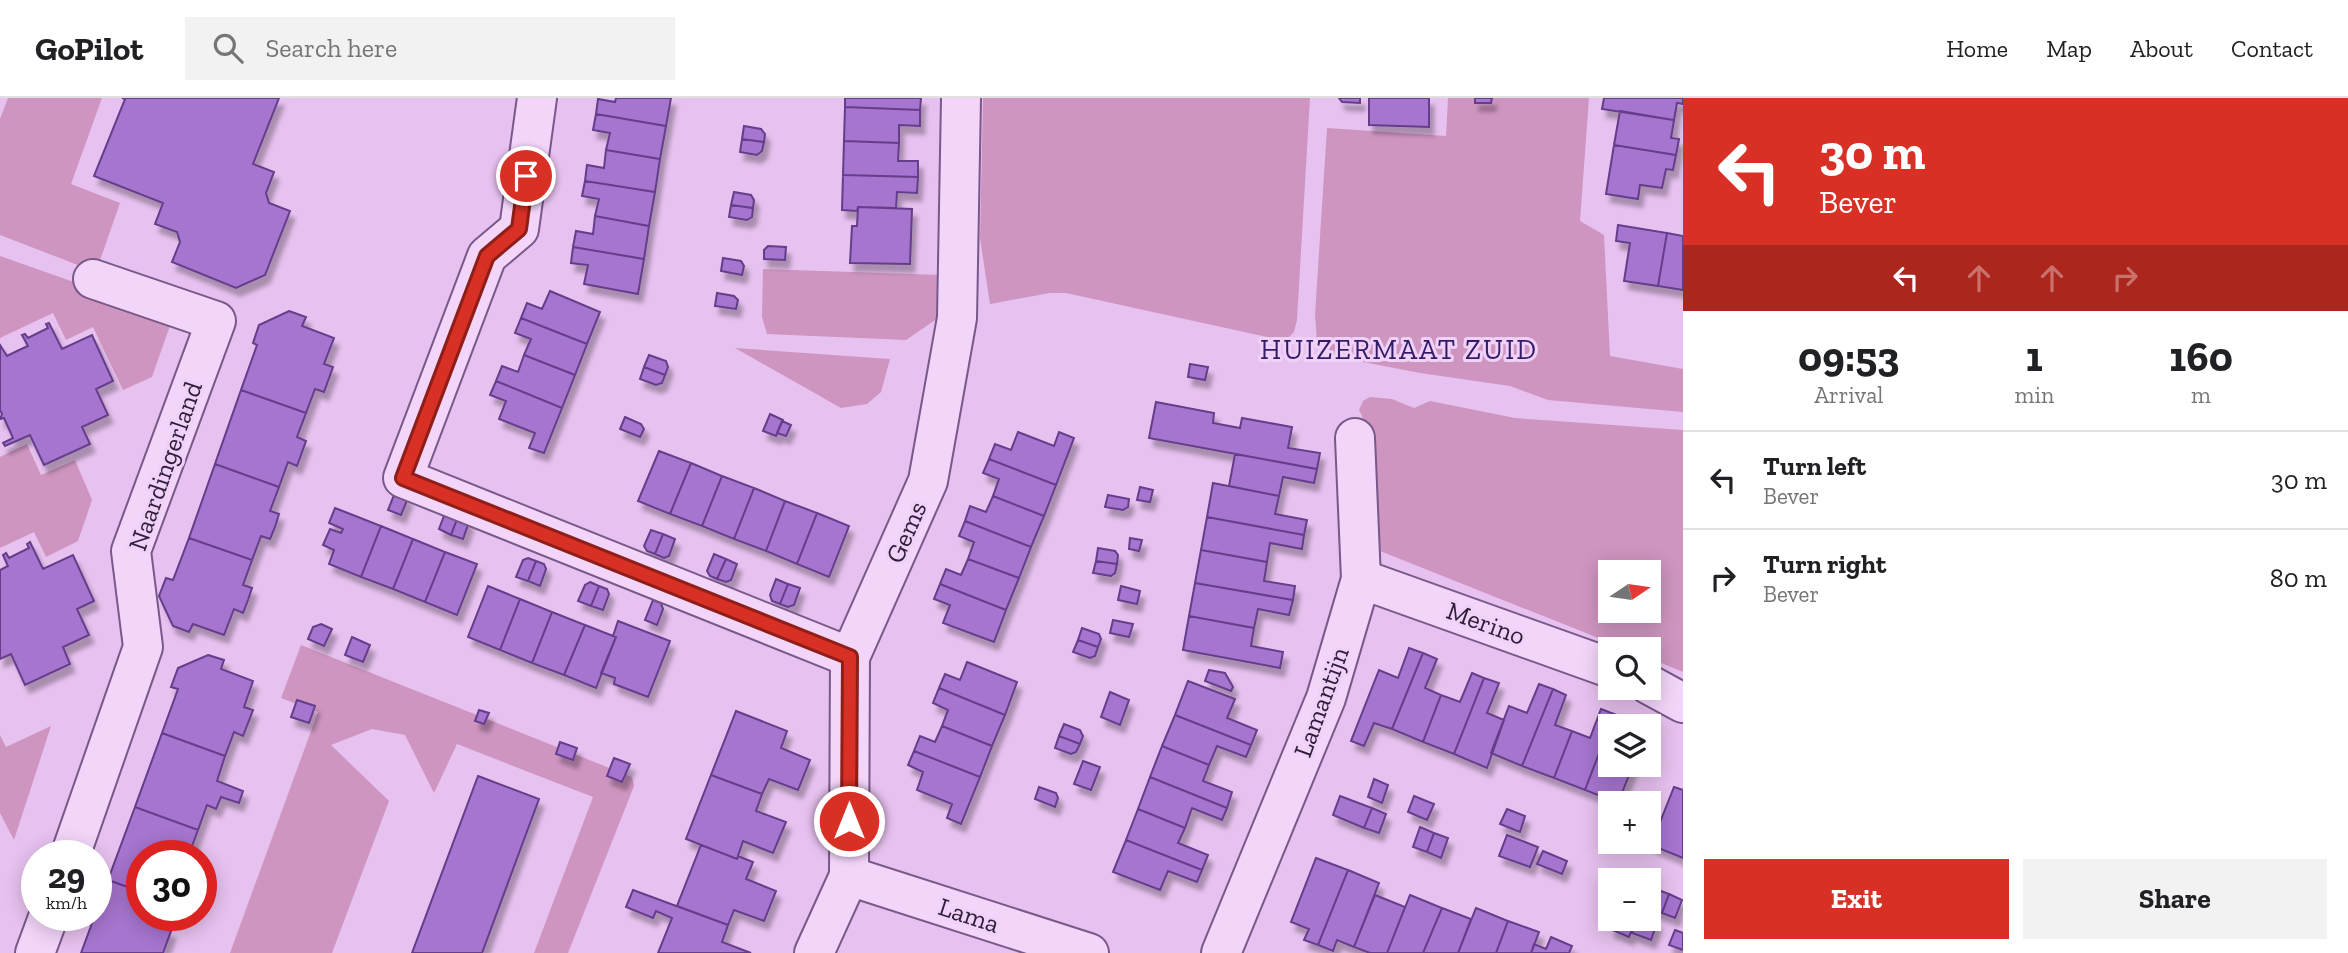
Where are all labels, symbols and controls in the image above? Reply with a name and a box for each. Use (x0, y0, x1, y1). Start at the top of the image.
search box (185, 17, 675, 80)
text: GoPilot (35, 29, 143, 68)
icon: search (209, 29, 247, 67)
text: Search here (265, 32, 397, 64)
text: Home (1946, 34, 2008, 63)
text: Map (2046, 34, 2092, 63)
text: About (2130, 34, 2193, 63)
text: Contact (2231, 34, 2313, 63)
text: 30 m (1819, 123, 1925, 182)
icon: left (1704, 126, 1795, 217)
pin (496, 146, 556, 206)
icon: arrive (507, 157, 545, 195)
text: Bever (1819, 183, 1897, 221)
icon: left (1887, 259, 1925, 297)
icon: ahead (1960, 259, 1998, 297)
icon: ahead (2033, 259, 2071, 297)
icon: right (2106, 259, 2144, 297)
text: 09:53 (1798, 331, 1900, 382)
text: 1 (2026, 331, 2043, 382)
text: 160 (2169, 331, 2233, 382)
district label: HUIZERMAAT ZUID (1260, 333, 1538, 366)
street label: Naardingerland (121, 377, 209, 555)
text: Arrival (1814, 381, 1883, 409)
text: min (2015, 381, 2054, 409)
text: m (2191, 381, 2211, 409)
text: Turn left (1763, 450, 1866, 482)
icon: left (1704, 461, 1742, 499)
text: 30 m (2271, 464, 2327, 496)
text: Bever (1763, 482, 1819, 510)
street label: Gems (878, 496, 934, 568)
text: Turn right (1763, 548, 1886, 580)
icon: right (1704, 559, 1742, 597)
north arrow (1598, 560, 1661, 623)
map controls (1598, 560, 1661, 931)
text: 80 m (2270, 562, 2327, 594)
text: Bever (1763, 580, 1819, 608)
street label: Merino (1442, 594, 1530, 652)
button: search (1598, 637, 1661, 700)
street label: Lamantijn (1286, 642, 1356, 762)
button: layers (1598, 714, 1661, 777)
position arrow (812, 784, 886, 858)
button: + (1598, 791, 1661, 854)
speed limit sign: 30 (126, 840, 217, 931)
text: 29 (48, 855, 85, 897)
button: Exit (1704, 859, 2009, 939)
button: Share (2023, 859, 2327, 939)
button: − (1598, 868, 1661, 931)
street label: Lama (935, 890, 1004, 940)
text: km/h (46, 892, 87, 914)

